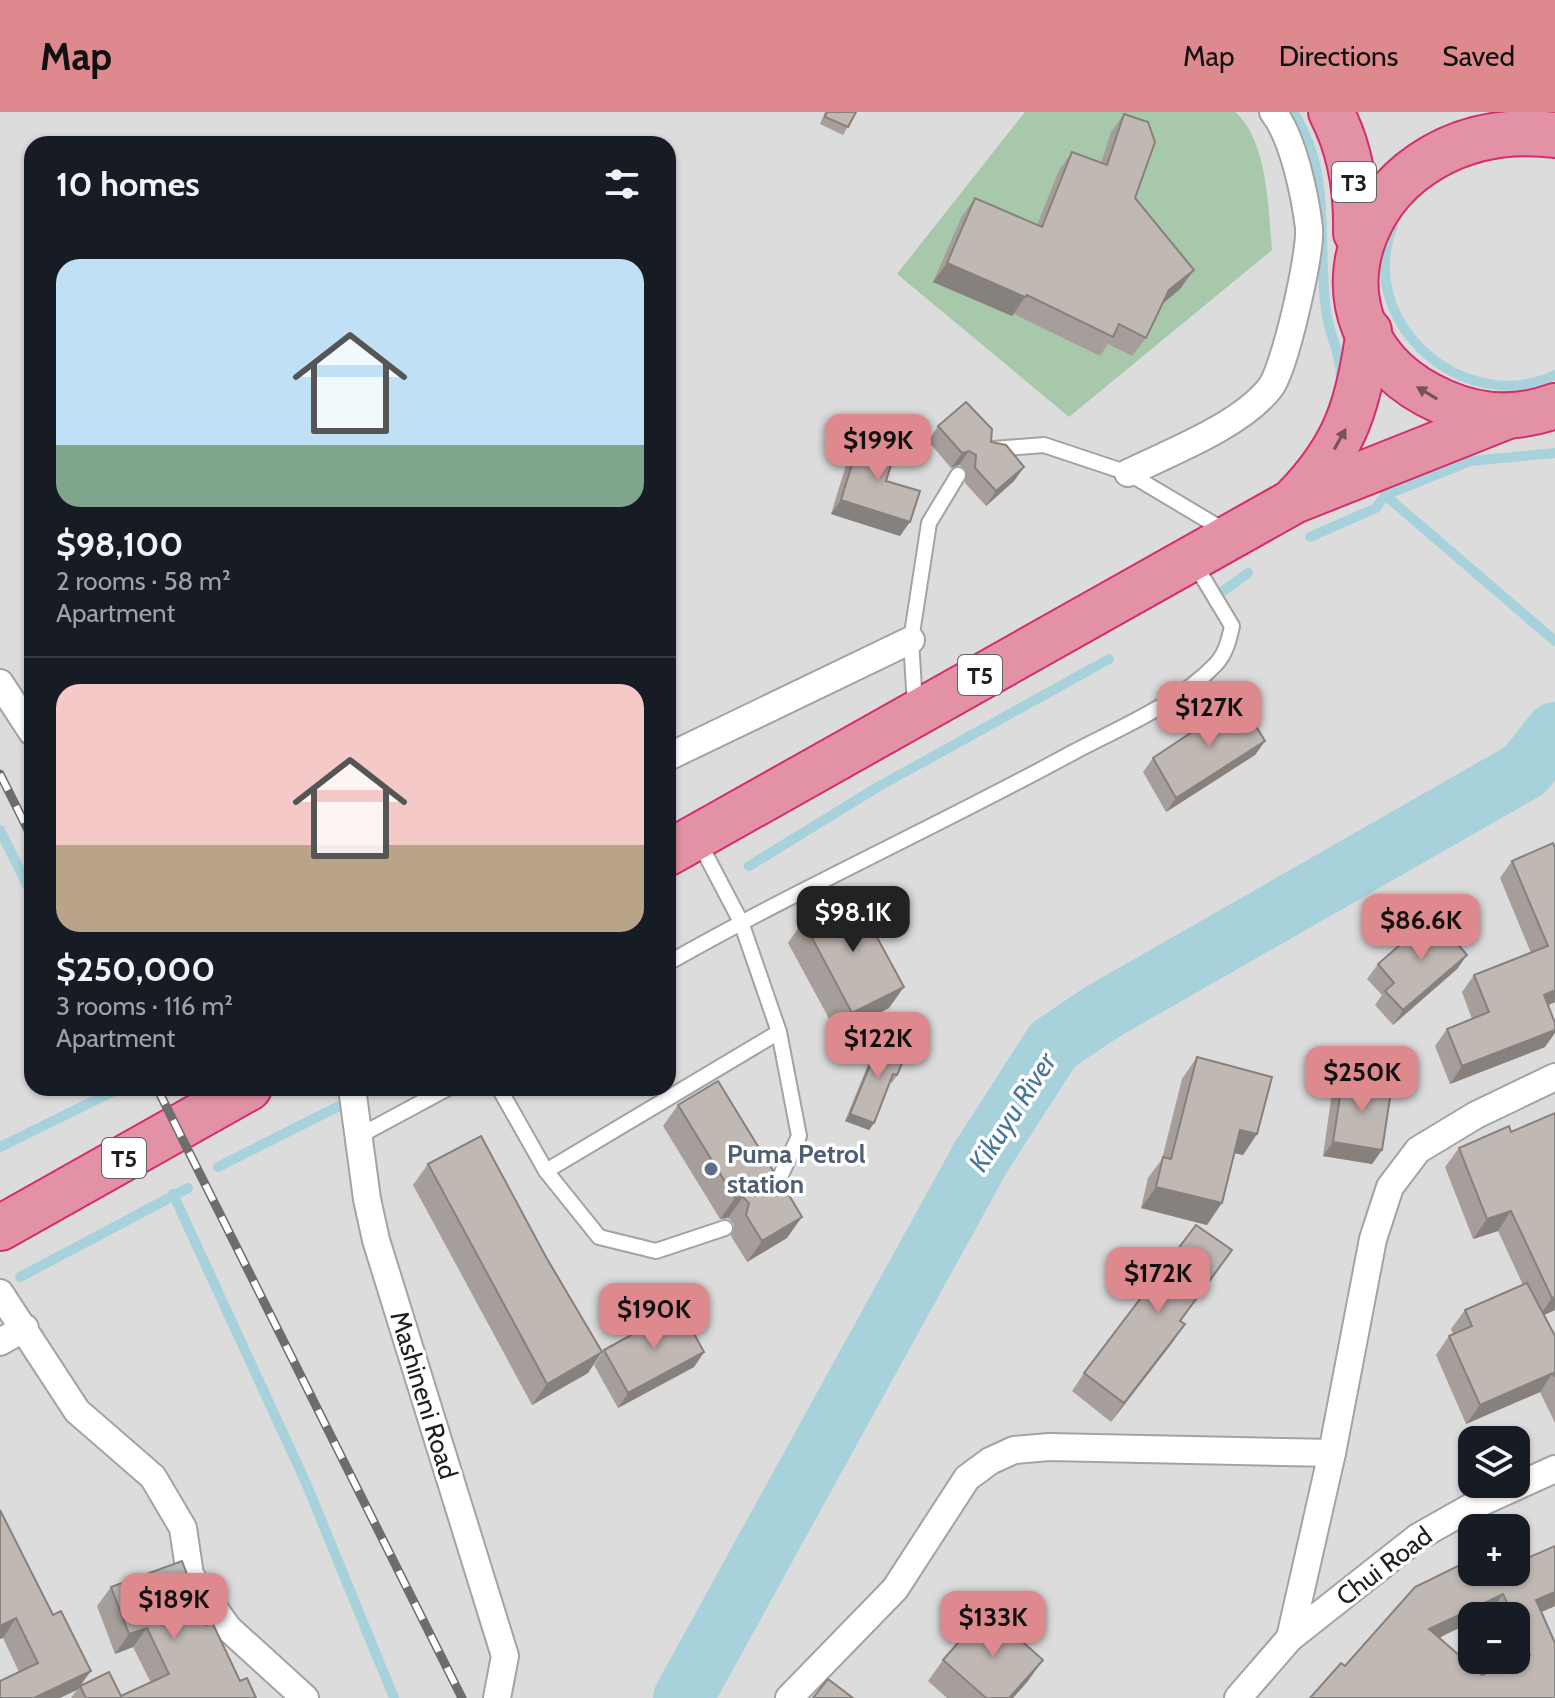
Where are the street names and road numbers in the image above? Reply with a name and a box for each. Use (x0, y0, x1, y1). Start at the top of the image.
road number: T3 (1332, 162, 1376, 202)
road number: T5 (958, 655, 1002, 695)
road number: T5 (102, 1138, 146, 1178)
street label: Mashineni Road (383, 1307, 465, 1483)
street label: Chui Road (1330, 1520, 1438, 1612)

